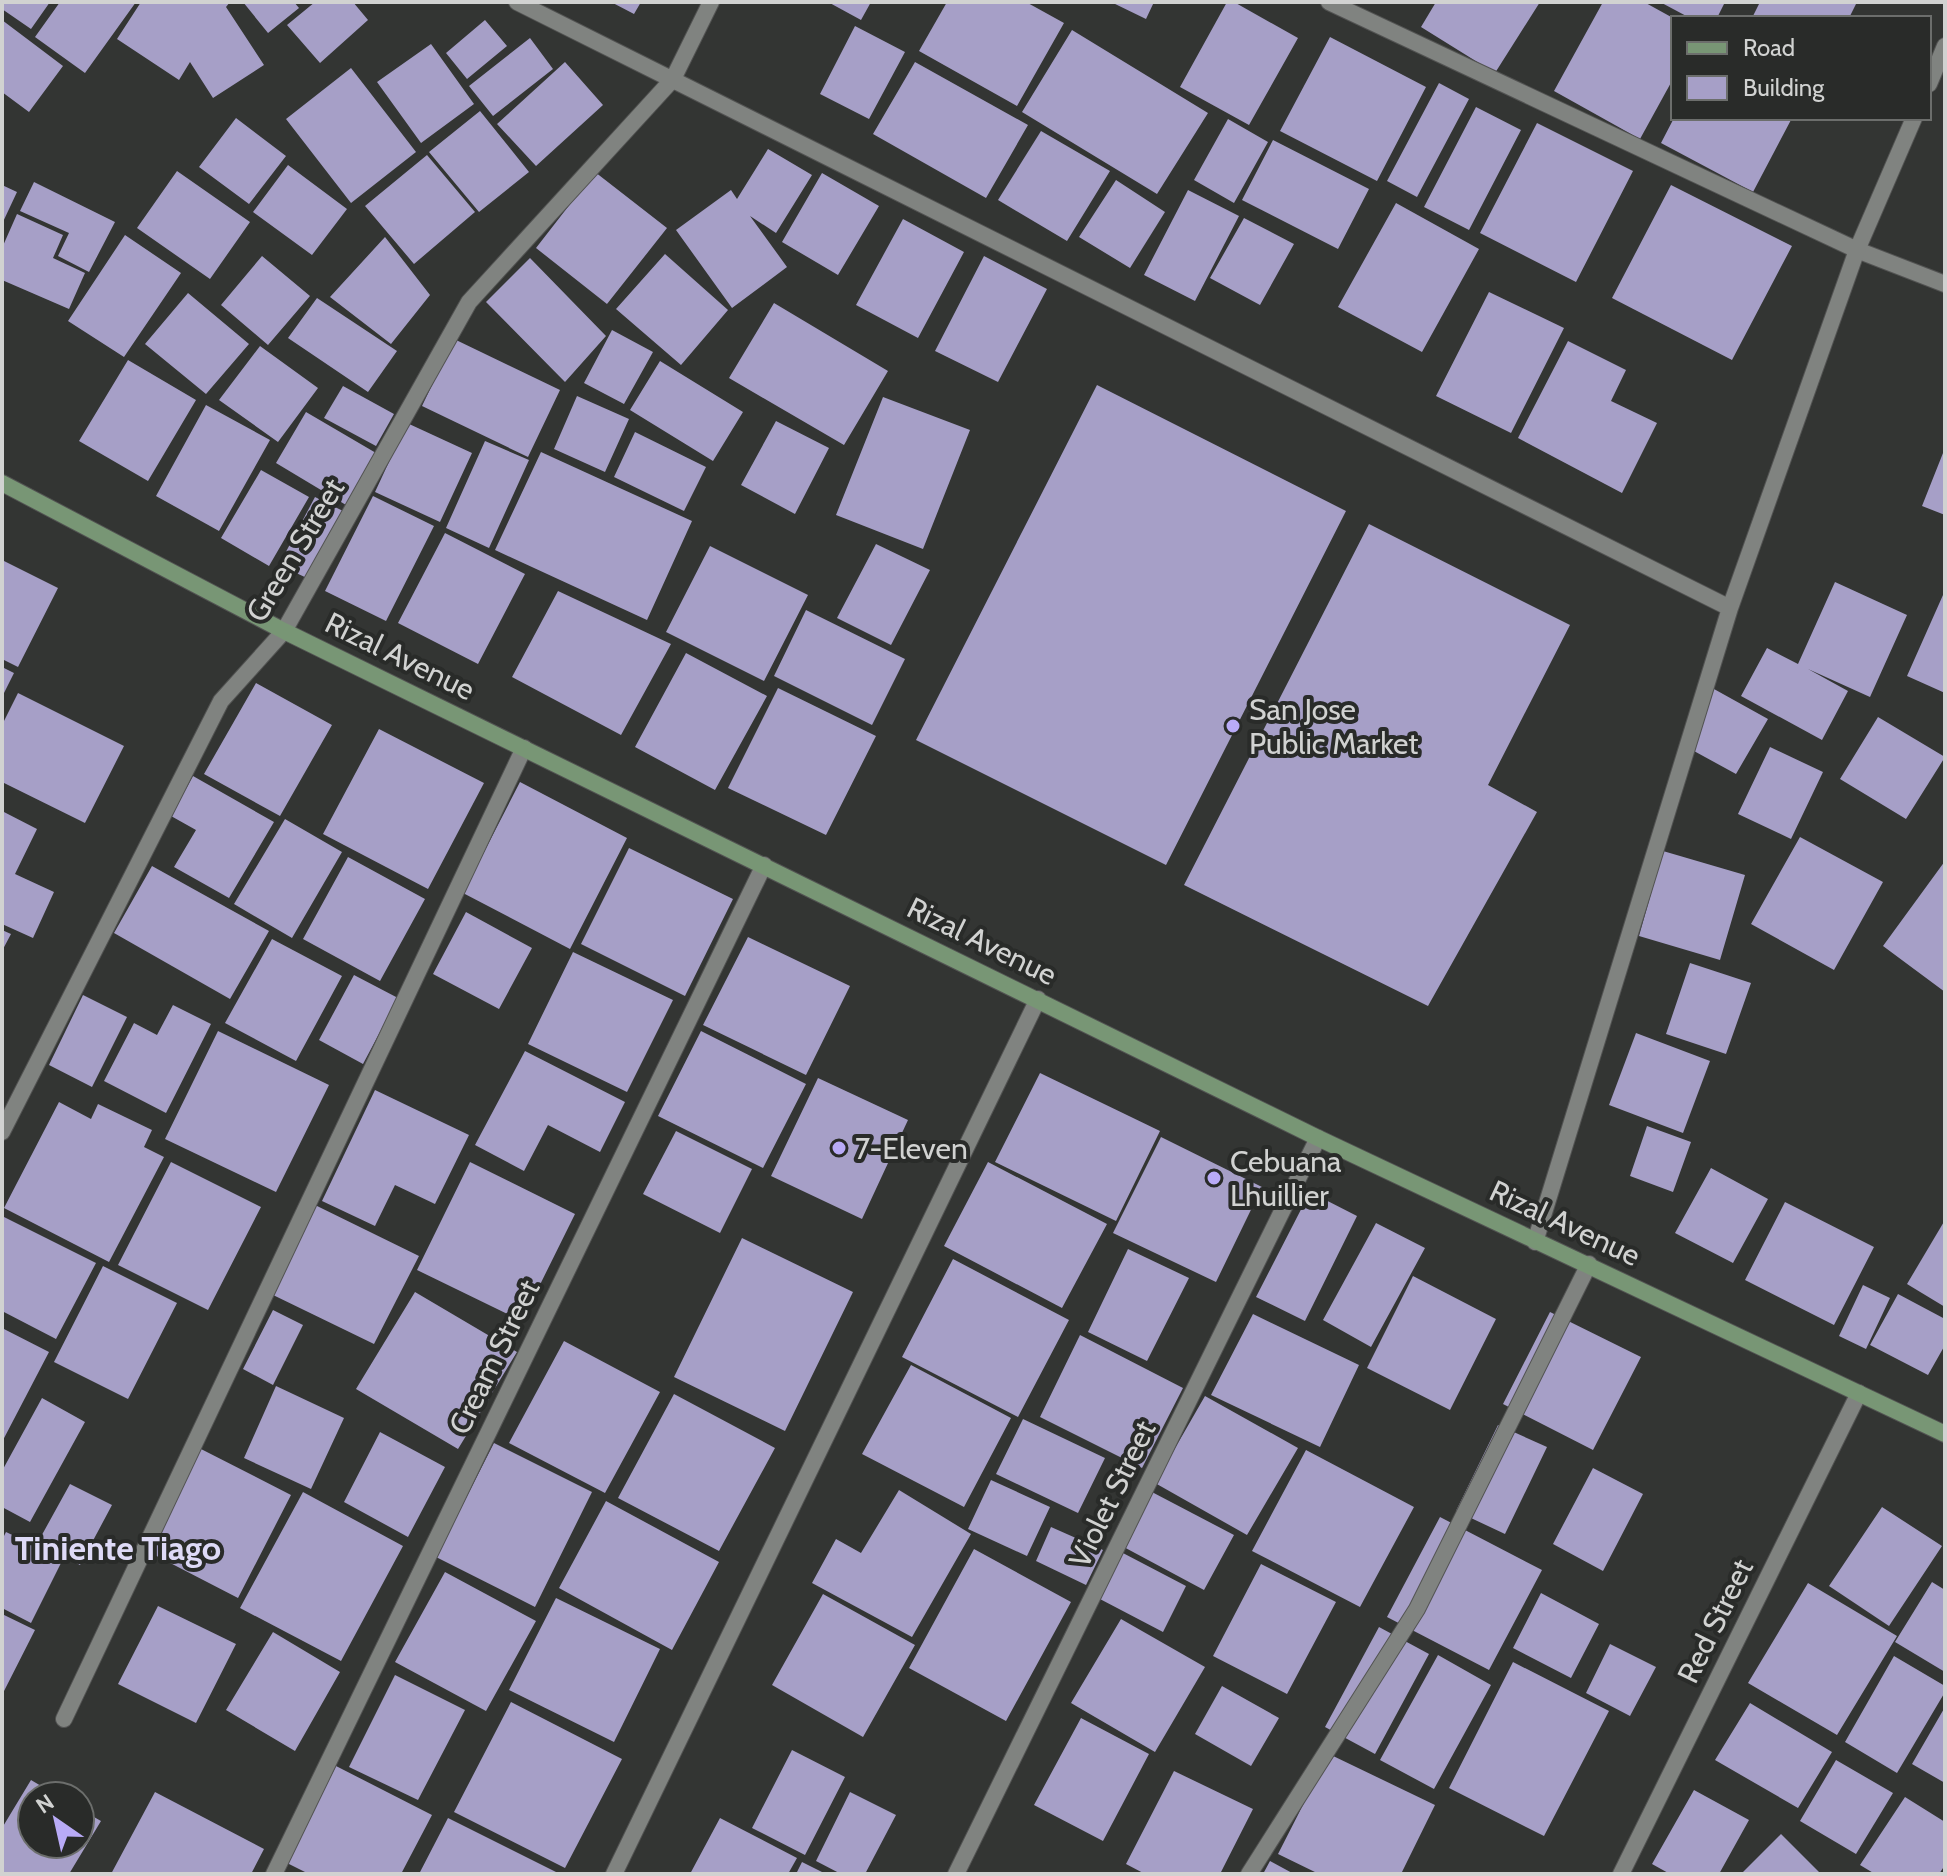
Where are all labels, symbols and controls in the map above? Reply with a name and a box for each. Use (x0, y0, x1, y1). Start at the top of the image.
legend (1671, 16, 1931, 120)
text: Road (1743, 33, 1795, 62)
text: Building (1743, 73, 1825, 102)
street label: Green Street (238, 472, 352, 628)
street label: Rizal Avenue (319, 604, 481, 708)
place label: San Jose Public Market (1249, 691, 1418, 762)
marker: San Jose Public Market (1224, 717, 1242, 735)
street label: Rizal Avenue (901, 889, 1063, 993)
place label: 7-Eleven (855, 1130, 968, 1167)
marker: 7-Eleven (830, 1139, 848, 1157)
place label: Cebuana Lhuillier (1230, 1143, 1342, 1214)
marker: Cebuana Lhuillier (1205, 1169, 1223, 1187)
street label: Rizal Avenue (1484, 1172, 1646, 1274)
street label: Cream Street (441, 1274, 547, 1440)
street label: Violet Street (1061, 1415, 1163, 1573)
district label: Tiniente Tiago (15, 1527, 221, 1569)
street label: Red Street (1669, 1553, 1761, 1689)
north arrow (16, 1780, 96, 1860)
text: N (31, 1788, 59, 1819)

